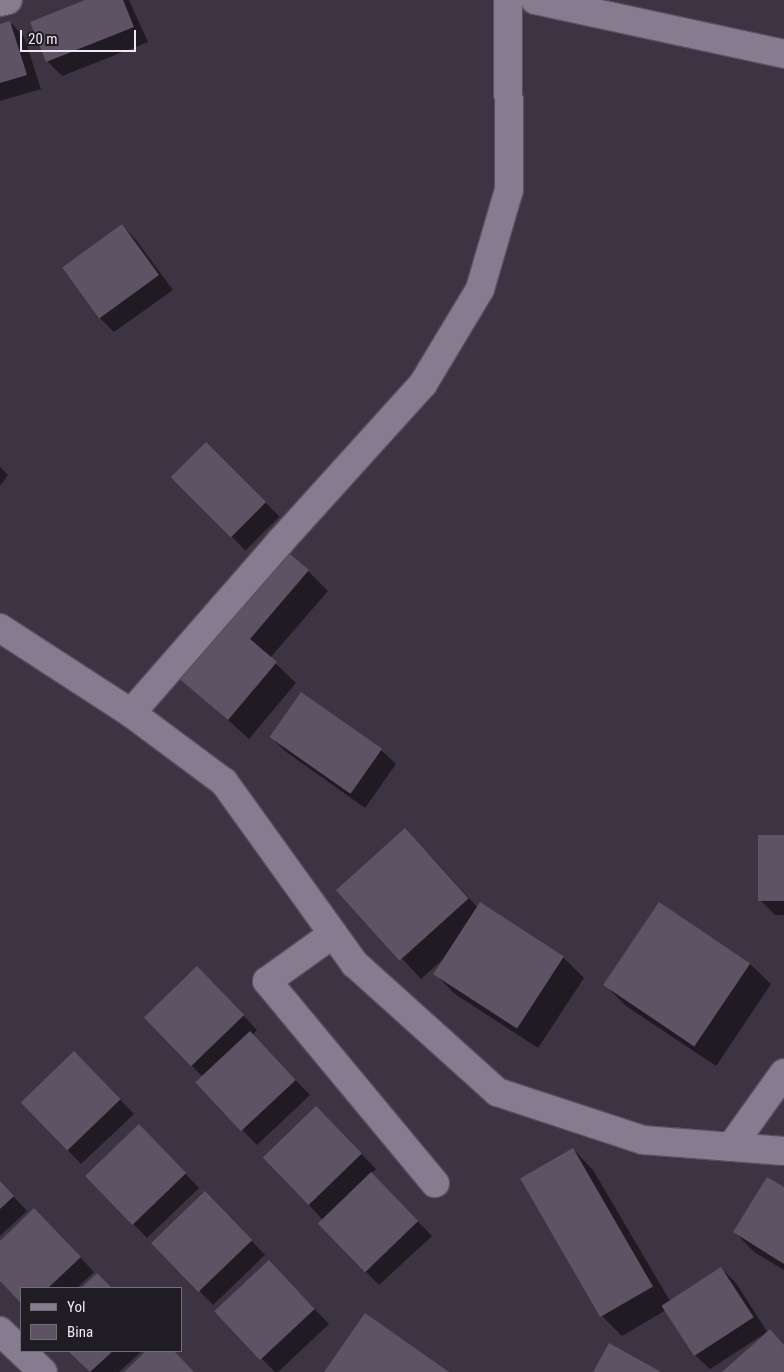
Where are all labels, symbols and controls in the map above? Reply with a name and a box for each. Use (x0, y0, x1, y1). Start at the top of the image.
scale bar (22, 20, 139, 52)
text: 20 m (28, 30, 58, 48)
legend (20, 1287, 182, 1352)
text: Yol (67, 1298, 85, 1316)
text: Bina (67, 1323, 93, 1341)

